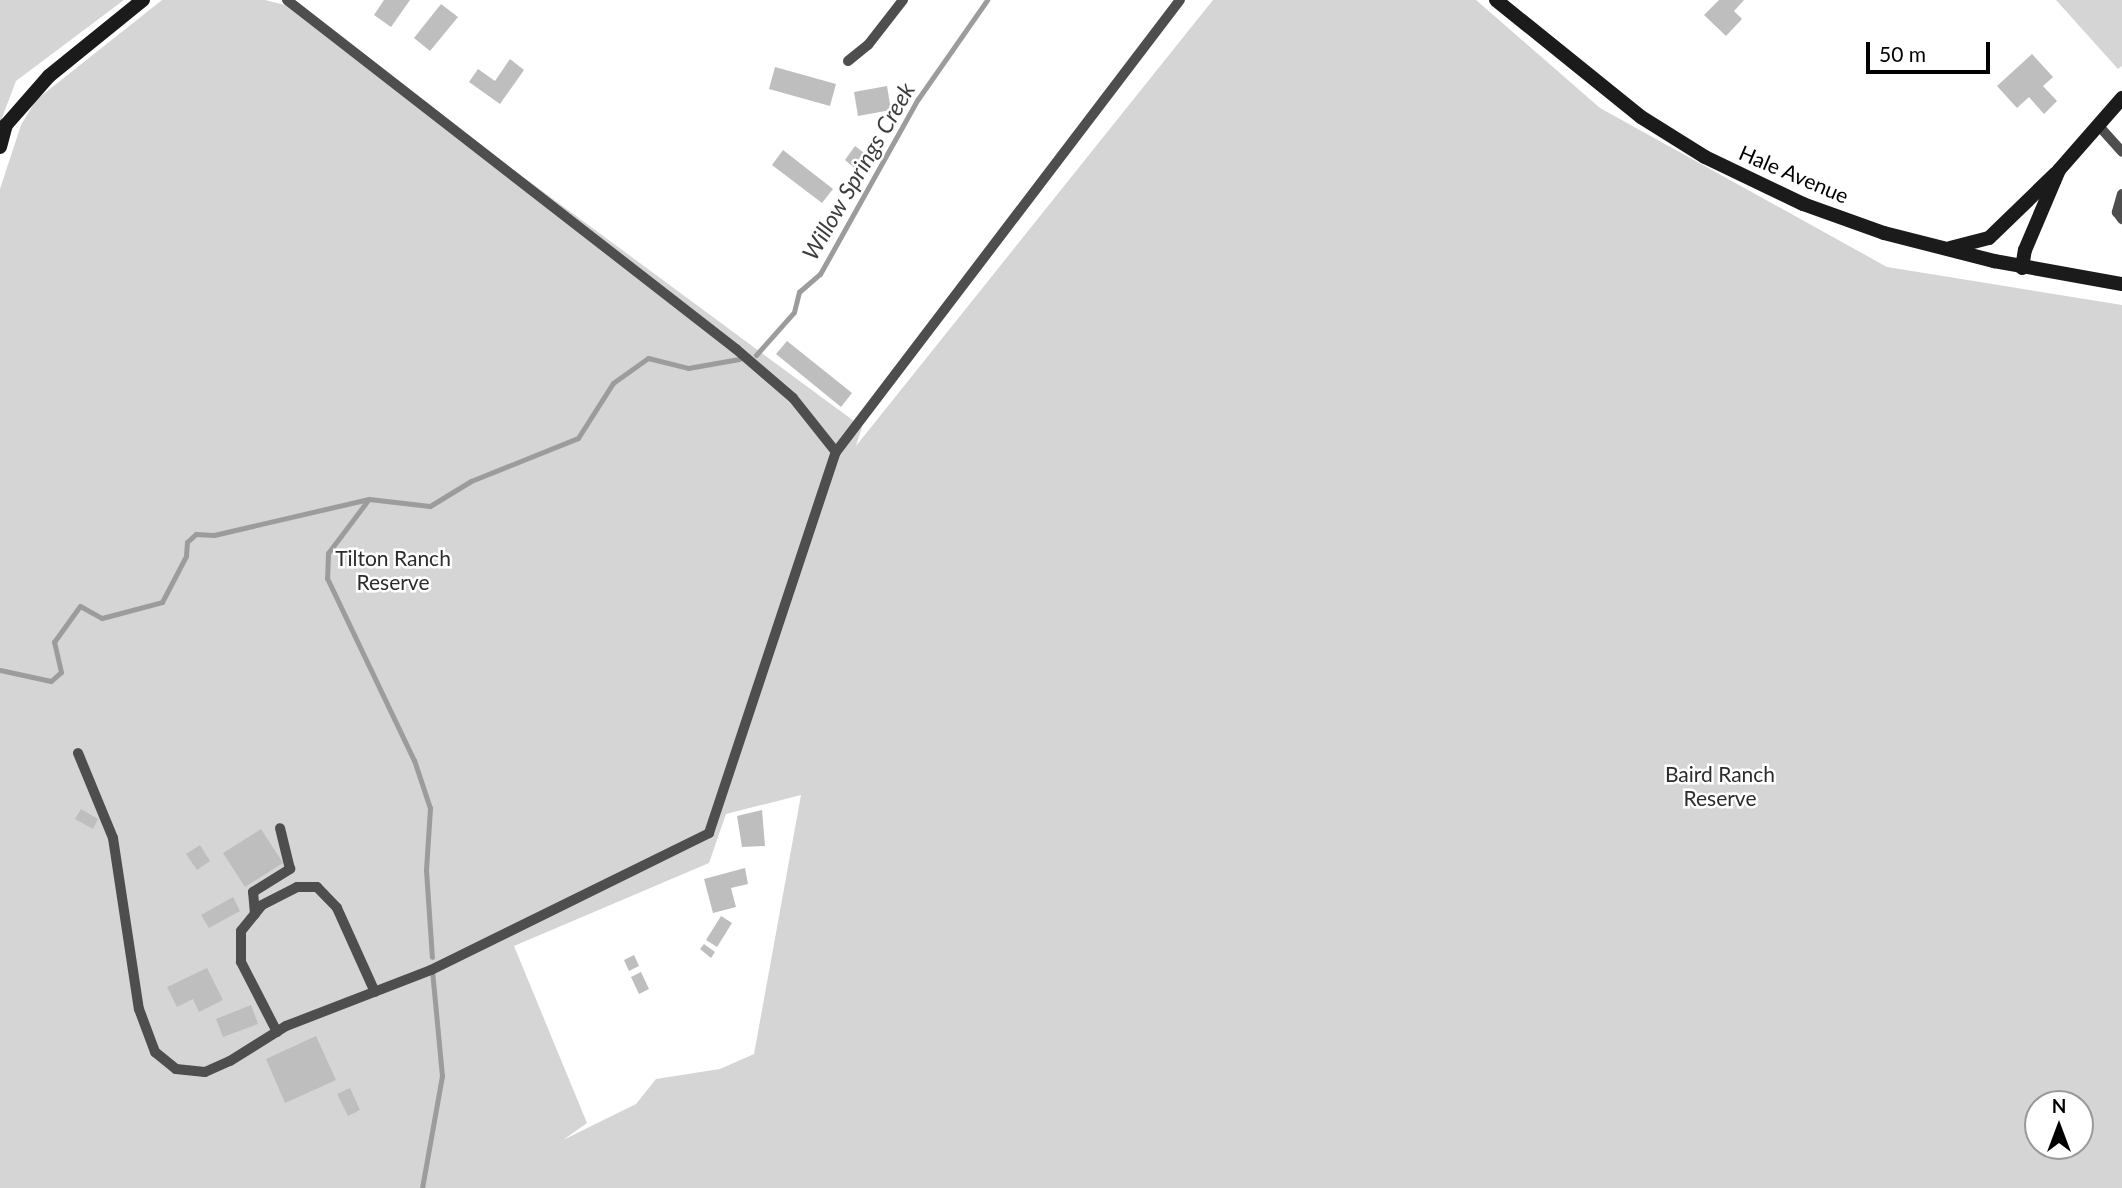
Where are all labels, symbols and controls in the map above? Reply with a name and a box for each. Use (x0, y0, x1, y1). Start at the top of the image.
scale bar (1870, 28, 1994, 72)
text: 50 m (1879, 41, 1926, 66)
water label: Willow Springs Creek (796, 77, 920, 265)
street label: Hale Avenue (1735, 140, 1853, 208)
park label: Tilton Ranch Reserve (335, 545, 451, 595)
park label: Baird Ranch Reserve (1665, 761, 1775, 811)
north arrow (2024, 1090, 2094, 1160)
text: N (2052, 1094, 2066, 1117)

